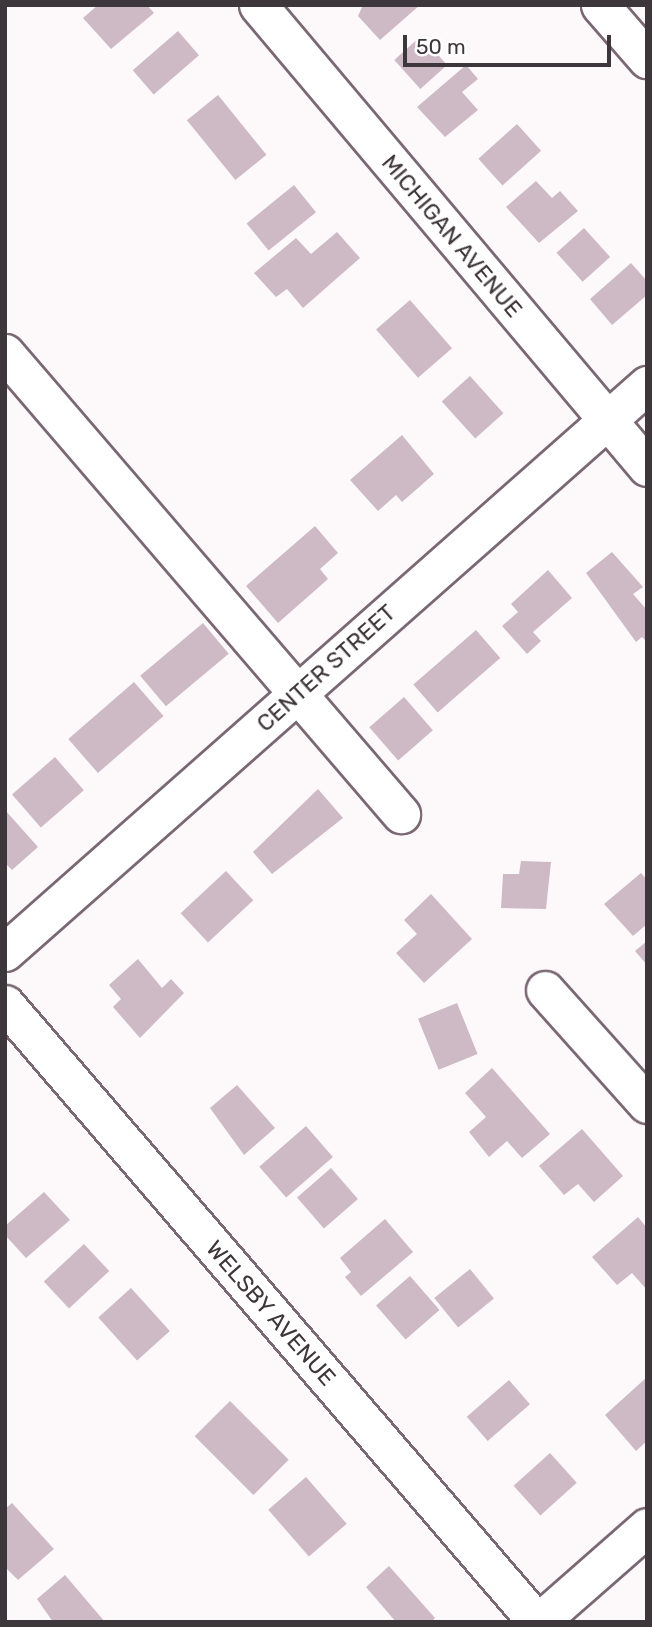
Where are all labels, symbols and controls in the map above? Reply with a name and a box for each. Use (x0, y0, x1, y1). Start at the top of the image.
scale bar (407, 21, 615, 65)
text: 50 m (416, 34, 466, 59)
street label: MICHIGAN AVENUE (376, 149, 528, 323)
street label: CENTER STREET (251, 599, 401, 737)
street label: WELSBY AVENUE (200, 1234, 342, 1392)

